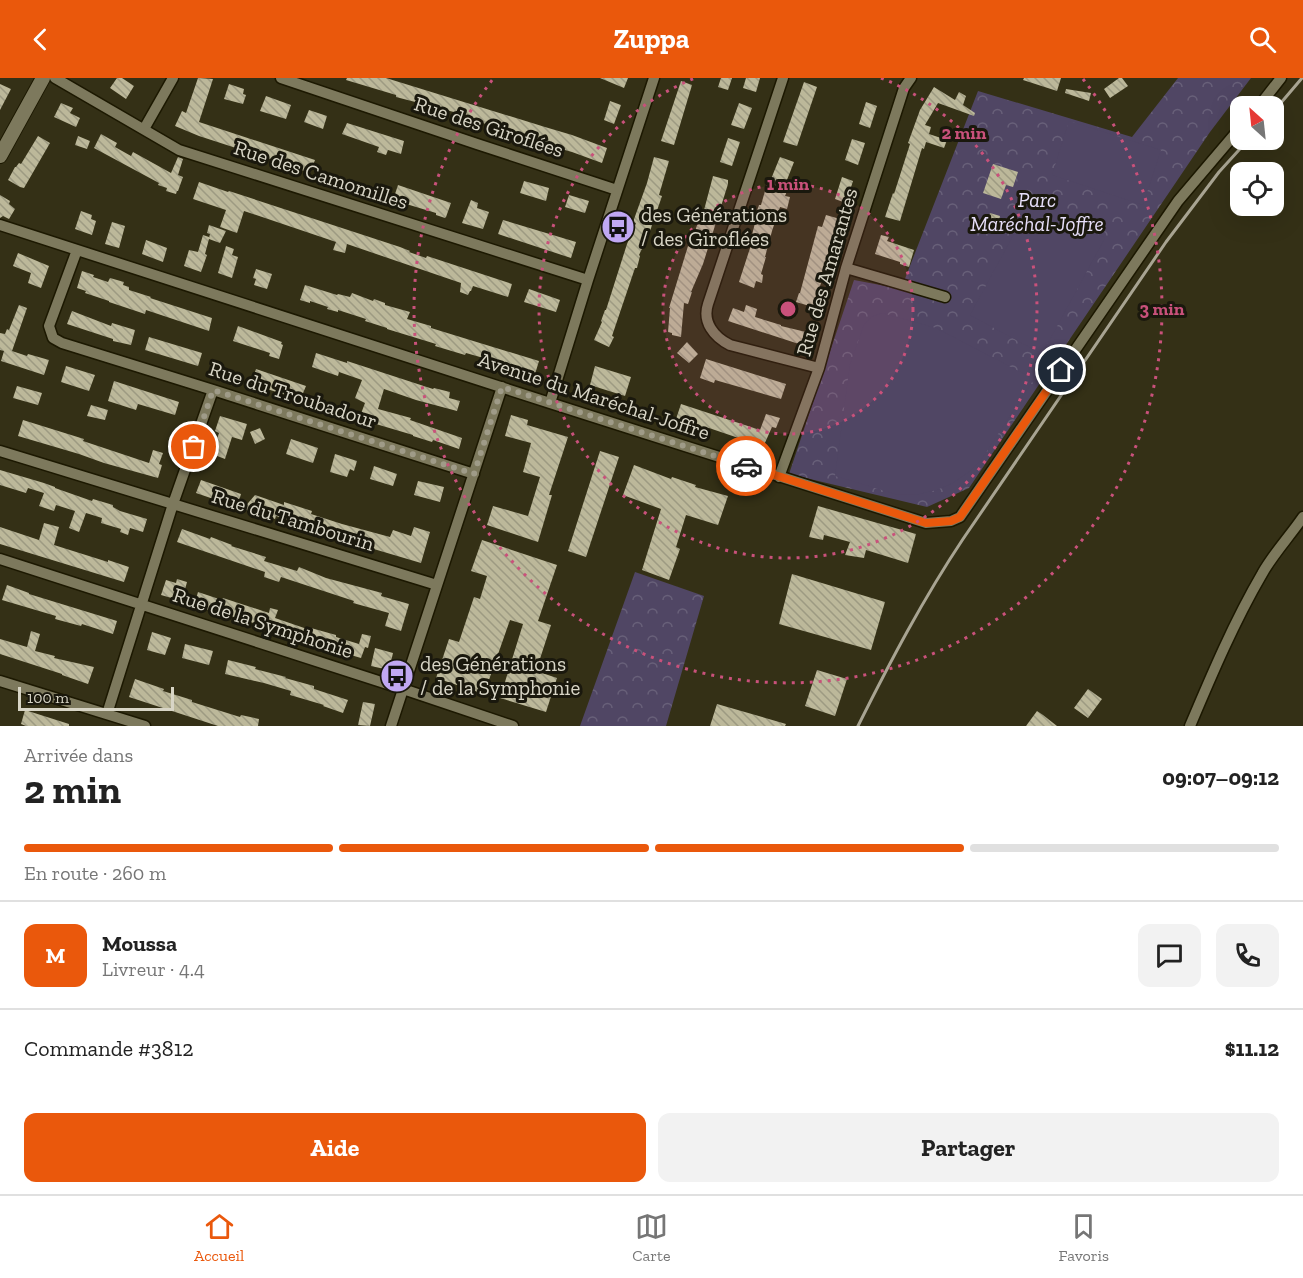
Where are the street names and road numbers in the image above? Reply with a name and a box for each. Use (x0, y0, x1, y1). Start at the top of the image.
street label: Rue des Giroflées (411, 91, 567, 162)
street label: Rue des Camomilles (231, 135, 411, 214)
street label: Rue des Amarantes (791, 185, 862, 359)
street label: Avenue du Maréchal-Joffre (475, 346, 713, 445)
street label: Rue du Troubadour (206, 356, 380, 434)
street label: Rue du Tambourin (209, 483, 377, 556)
street label: Rue de la Symphonie (170, 582, 356, 663)

